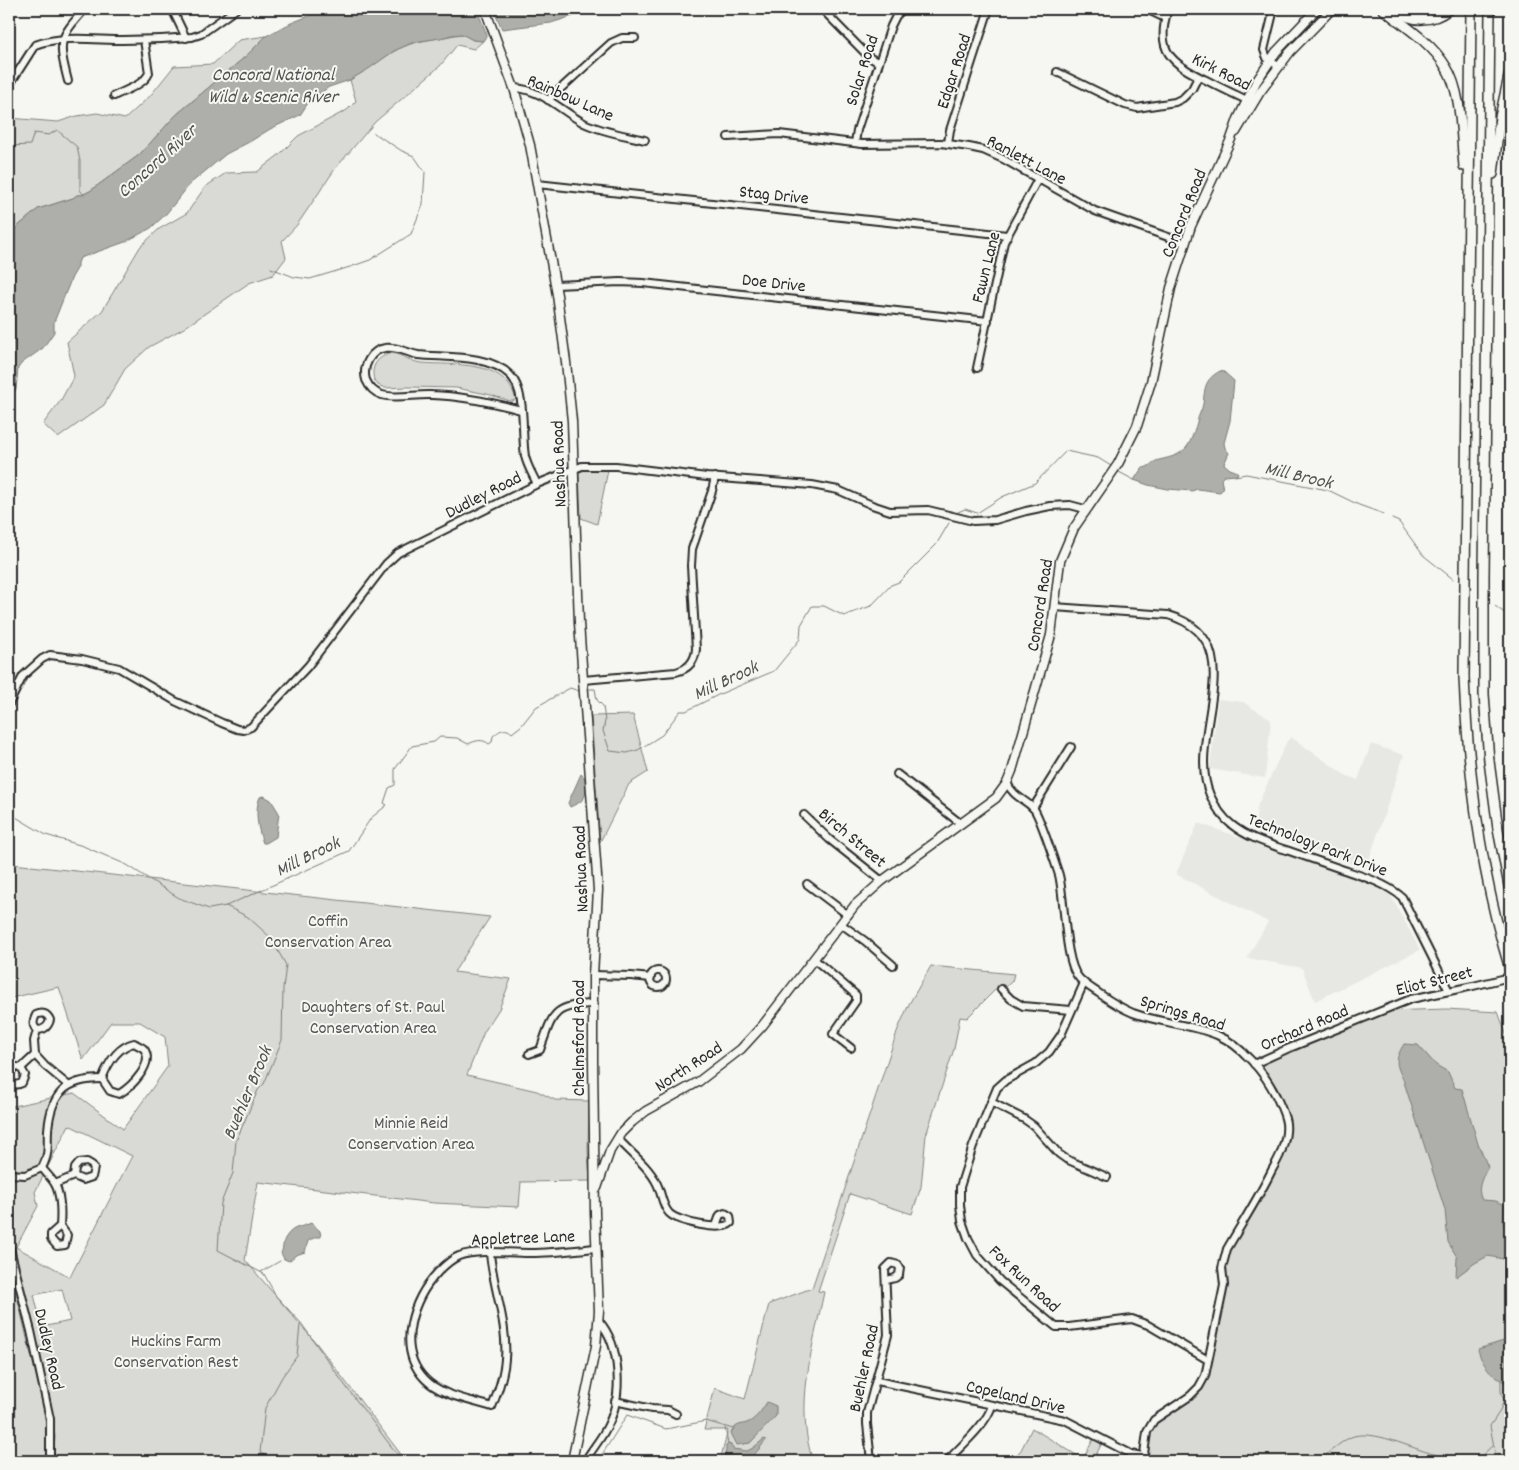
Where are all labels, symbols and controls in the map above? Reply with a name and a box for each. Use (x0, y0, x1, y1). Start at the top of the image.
street label: Edgar Road (932, 31, 979, 112)
street label: Solar Road (840, 32, 887, 109)
street label: Kirk Road (1187, 48, 1255, 99)
water label: Concord National Wild & Scenic River (208, 63, 340, 112)
street label: Rainbow Lane (523, 69, 617, 130)
water label: Concord River (112, 118, 206, 206)
street label: Ranlett Lane (981, 130, 1070, 193)
street label: Concord Road (1156, 166, 1214, 262)
street label: Stag Drive (738, 180, 810, 213)
street label: Fawn Lane (967, 229, 1008, 306)
street label: Doe Drive (741, 269, 807, 300)
street label: Nashua Road (546, 420, 575, 508)
water label: Mill Brook (1262, 457, 1337, 499)
street label: Dudley Road (442, 466, 527, 526)
street label: Concord Road (1022, 557, 1061, 653)
water label: Mill Brook (690, 654, 765, 709)
street label: Birch Street (812, 803, 891, 875)
street label: Technology Park Drive (1244, 808, 1391, 885)
street label: Nashua Road (568, 825, 597, 913)
water label: Mill Brook (272, 830, 347, 885)
park label: Coffin Conservation Area (265, 910, 392, 956)
street label: Eliot Street (1394, 961, 1476, 1004)
street label: Chelmsford Road (568, 980, 593, 1096)
street label: Springs Road (1137, 990, 1228, 1039)
park label: Daughters of St. Paul Conservation Area (301, 996, 445, 1042)
street label: Orchard Road (1257, 999, 1353, 1059)
street label: North Road (651, 1037, 728, 1099)
water label: Buehler Brook (217, 1040, 282, 1144)
park label: Minnie Reid Conservation Area (348, 1112, 475, 1158)
street label: Appletree Lane (471, 1225, 576, 1254)
street label: Fox Run Road (982, 1240, 1065, 1319)
street label: Dudley Road (26, 1306, 69, 1393)
street label: Buehler Road (844, 1322, 887, 1415)
park label: Huckins Farm Conservation Rest (114, 1330, 239, 1376)
street label: Copeland Drive (963, 1375, 1068, 1422)

